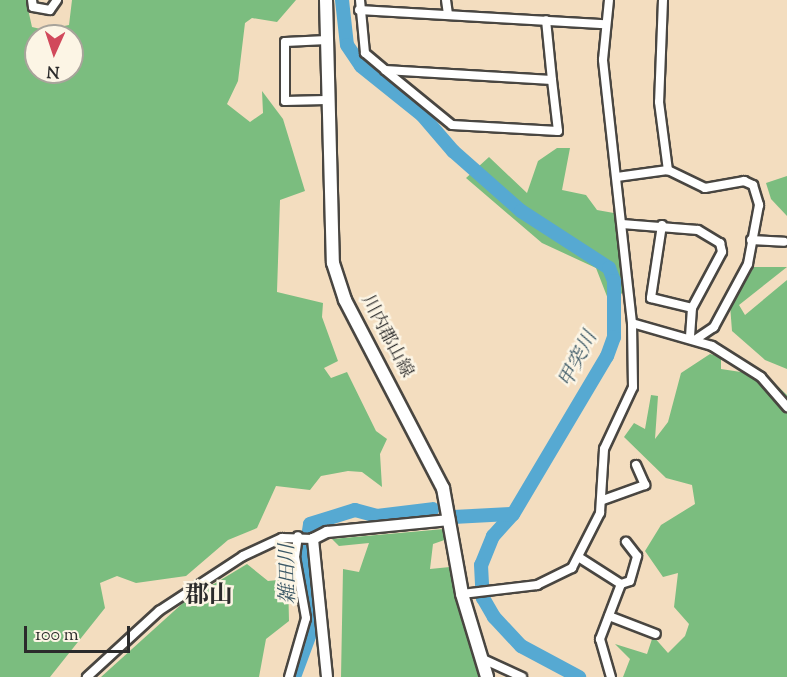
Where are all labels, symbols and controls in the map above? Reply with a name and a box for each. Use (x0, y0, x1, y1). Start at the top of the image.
north arrow (24, 24, 84, 84)
text: N (46, 59, 60, 82)
street label: 川内郡山線 (355, 292, 417, 382)
water label: 甲突川 (555, 328, 603, 392)
water label: 雑田川 (276, 544, 302, 604)
district label: 郡山 (185, 583, 233, 611)
scale bar (27, 614, 134, 652)
text: 100 m (35, 623, 79, 649)

